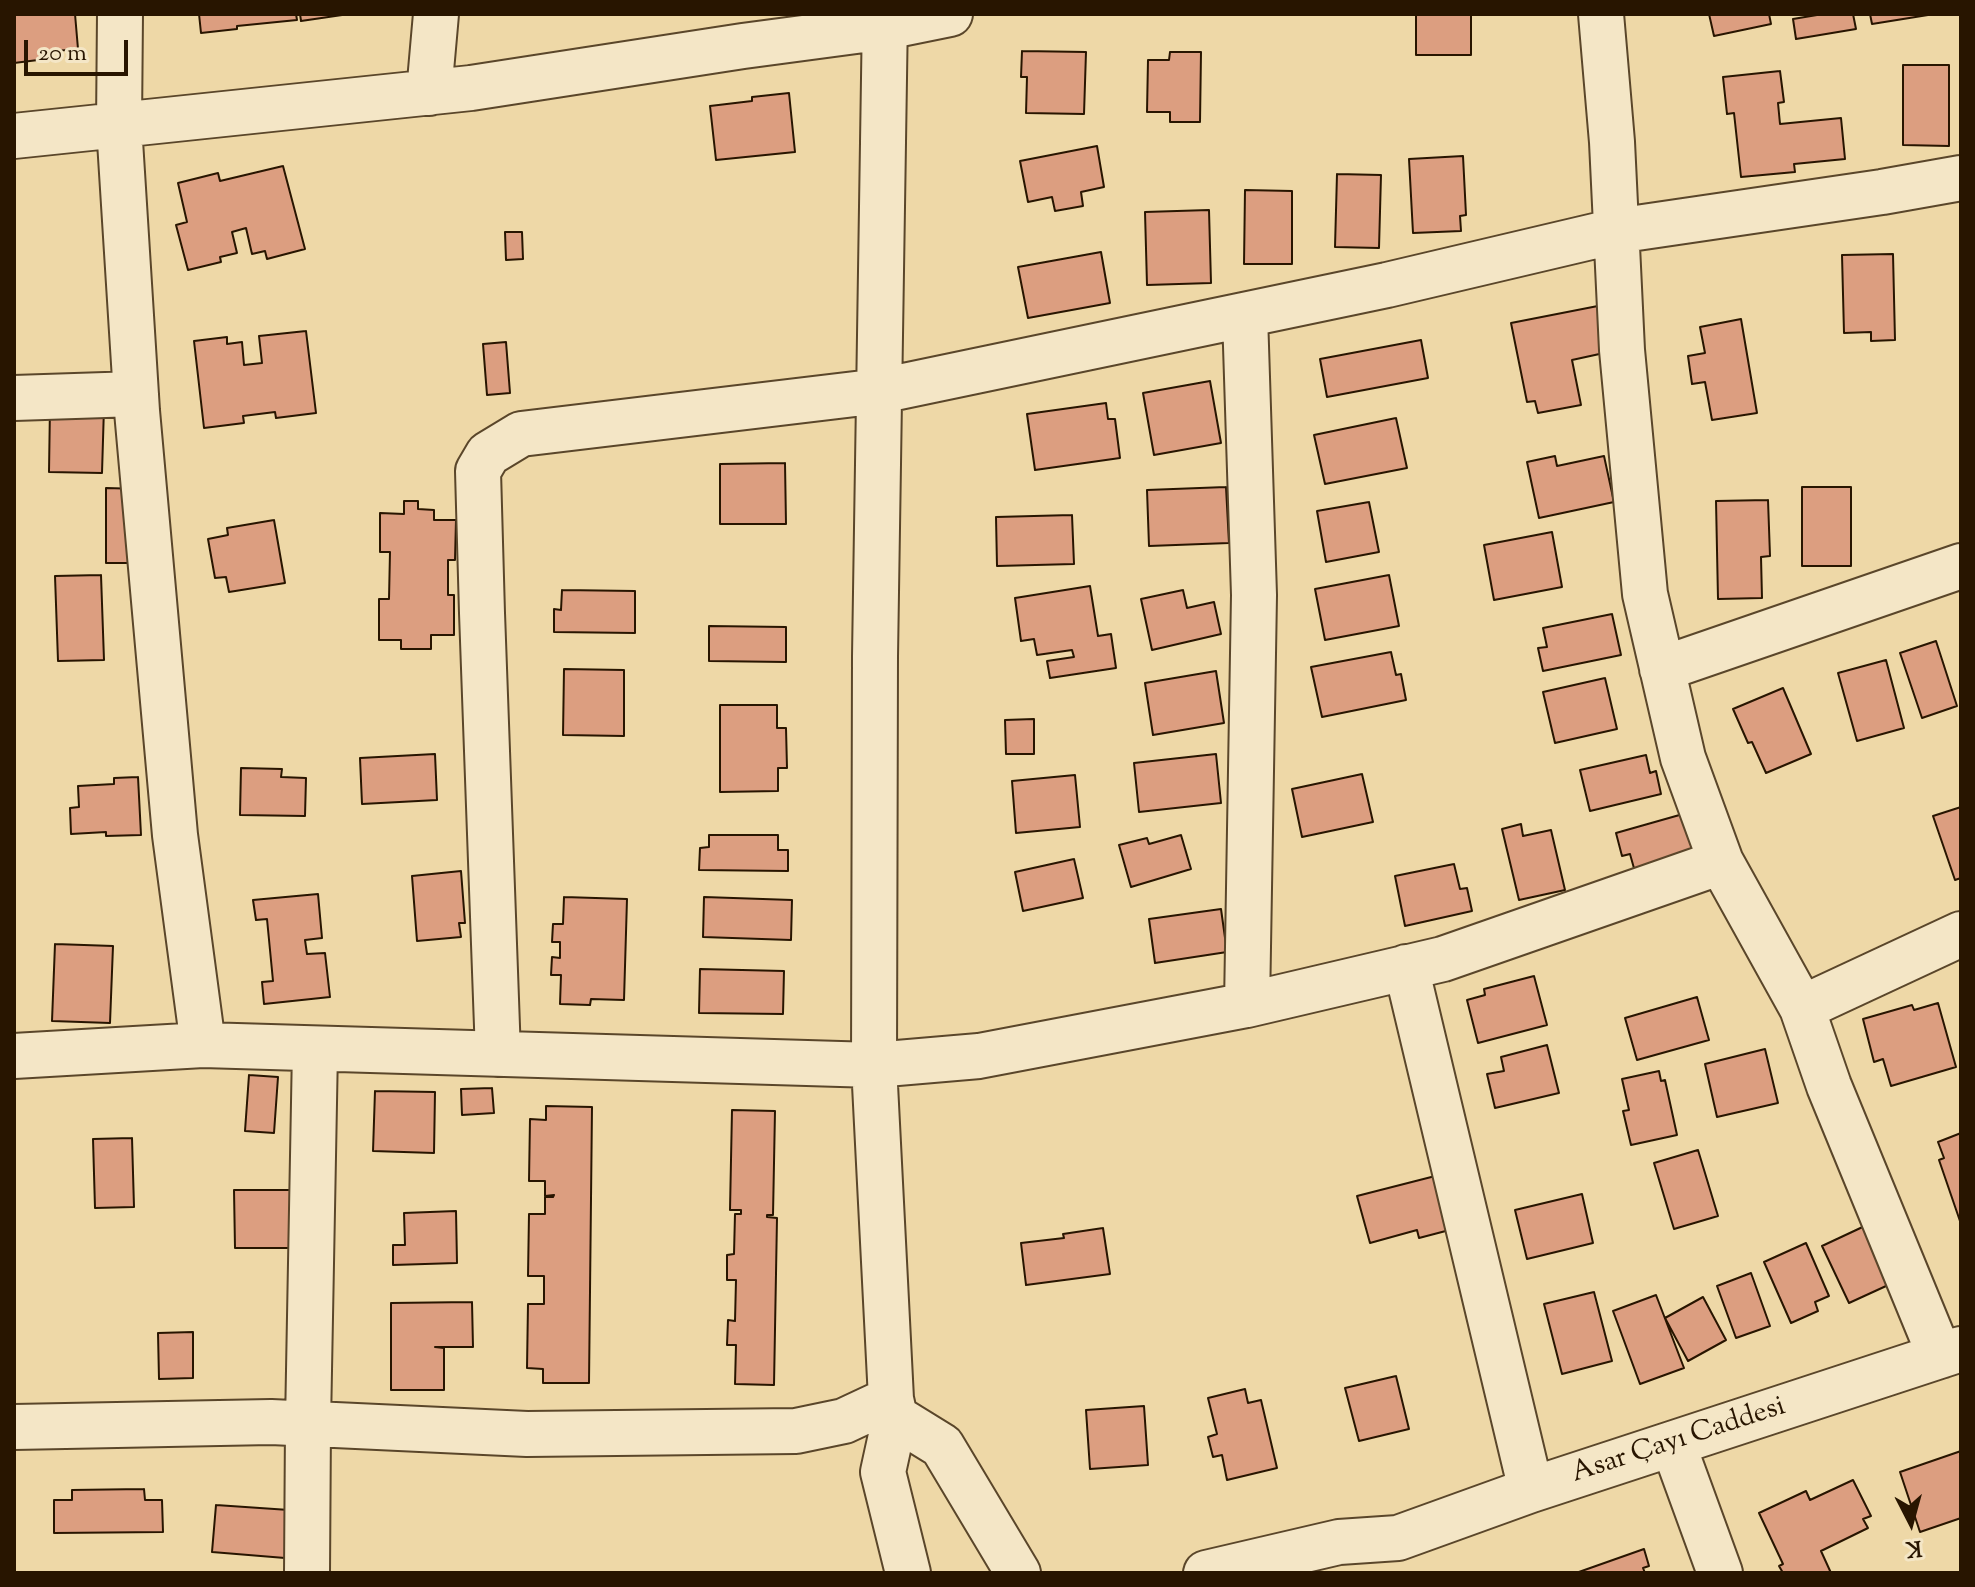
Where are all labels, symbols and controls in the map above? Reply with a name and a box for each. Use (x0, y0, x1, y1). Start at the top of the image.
scale bar (28, 24, 132, 74)
text: 20 m (38, 37, 87, 71)
street label: Asar Çayı Caddesi (1568, 1392, 1790, 1492)
north arrow (1871, 1483, 1951, 1563)
text: K (1904, 1530, 1923, 1564)

